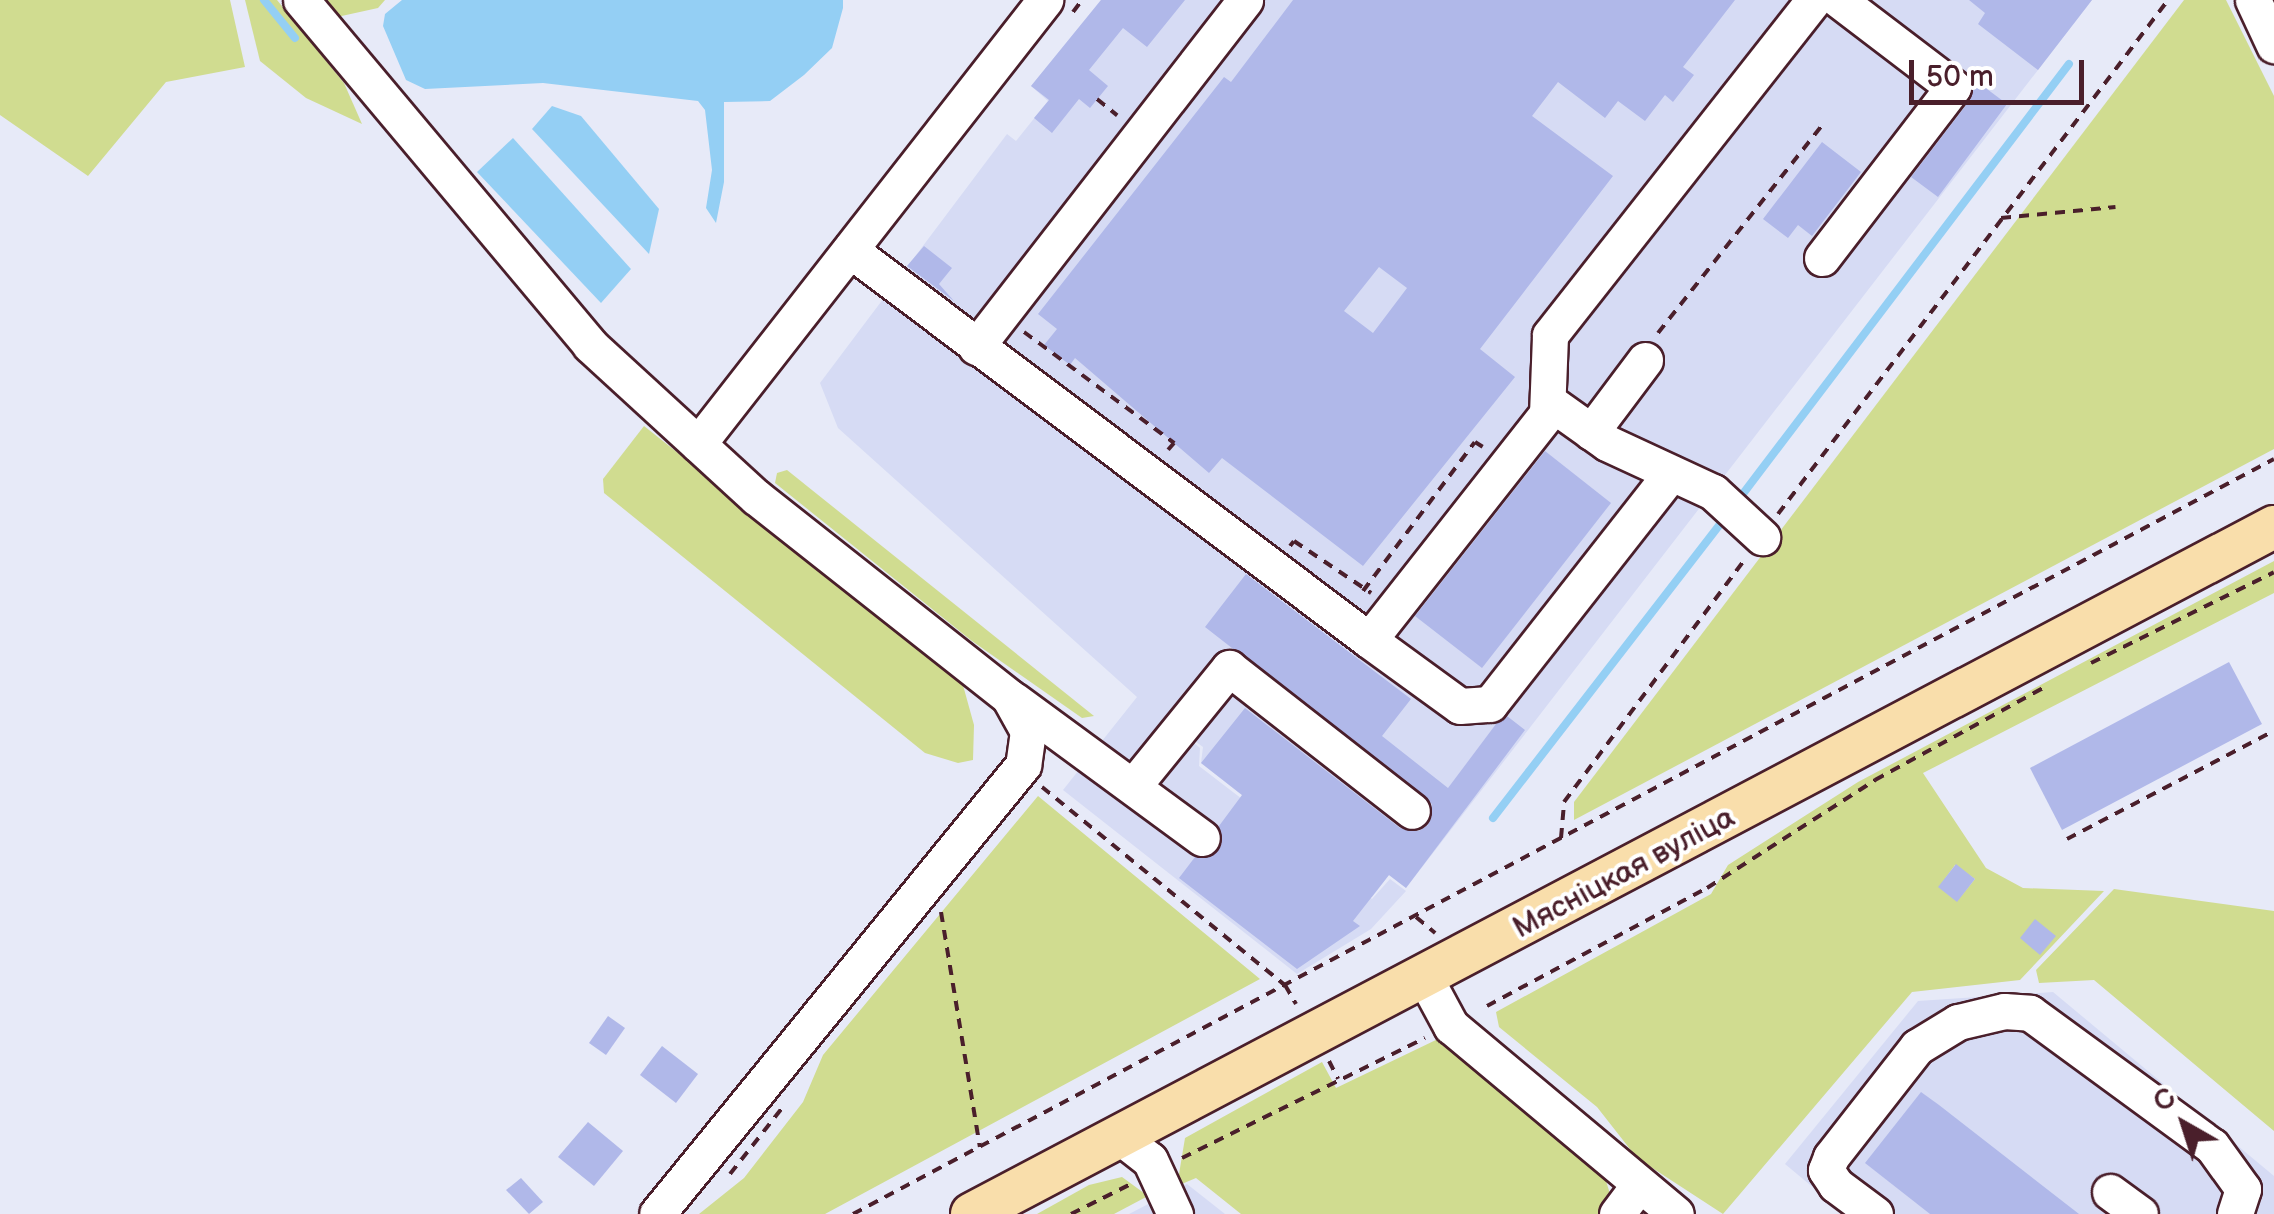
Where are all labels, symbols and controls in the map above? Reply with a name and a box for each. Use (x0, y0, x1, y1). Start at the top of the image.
scale bar (1914, 40, 2089, 102)
text: 50 m (1926, 59, 1994, 95)
street label: Мясніцкая вуліца (1507, 799, 1741, 947)
north arrow (2134, 1074, 2234, 1174)
text: С (2147, 1081, 2183, 1119)

